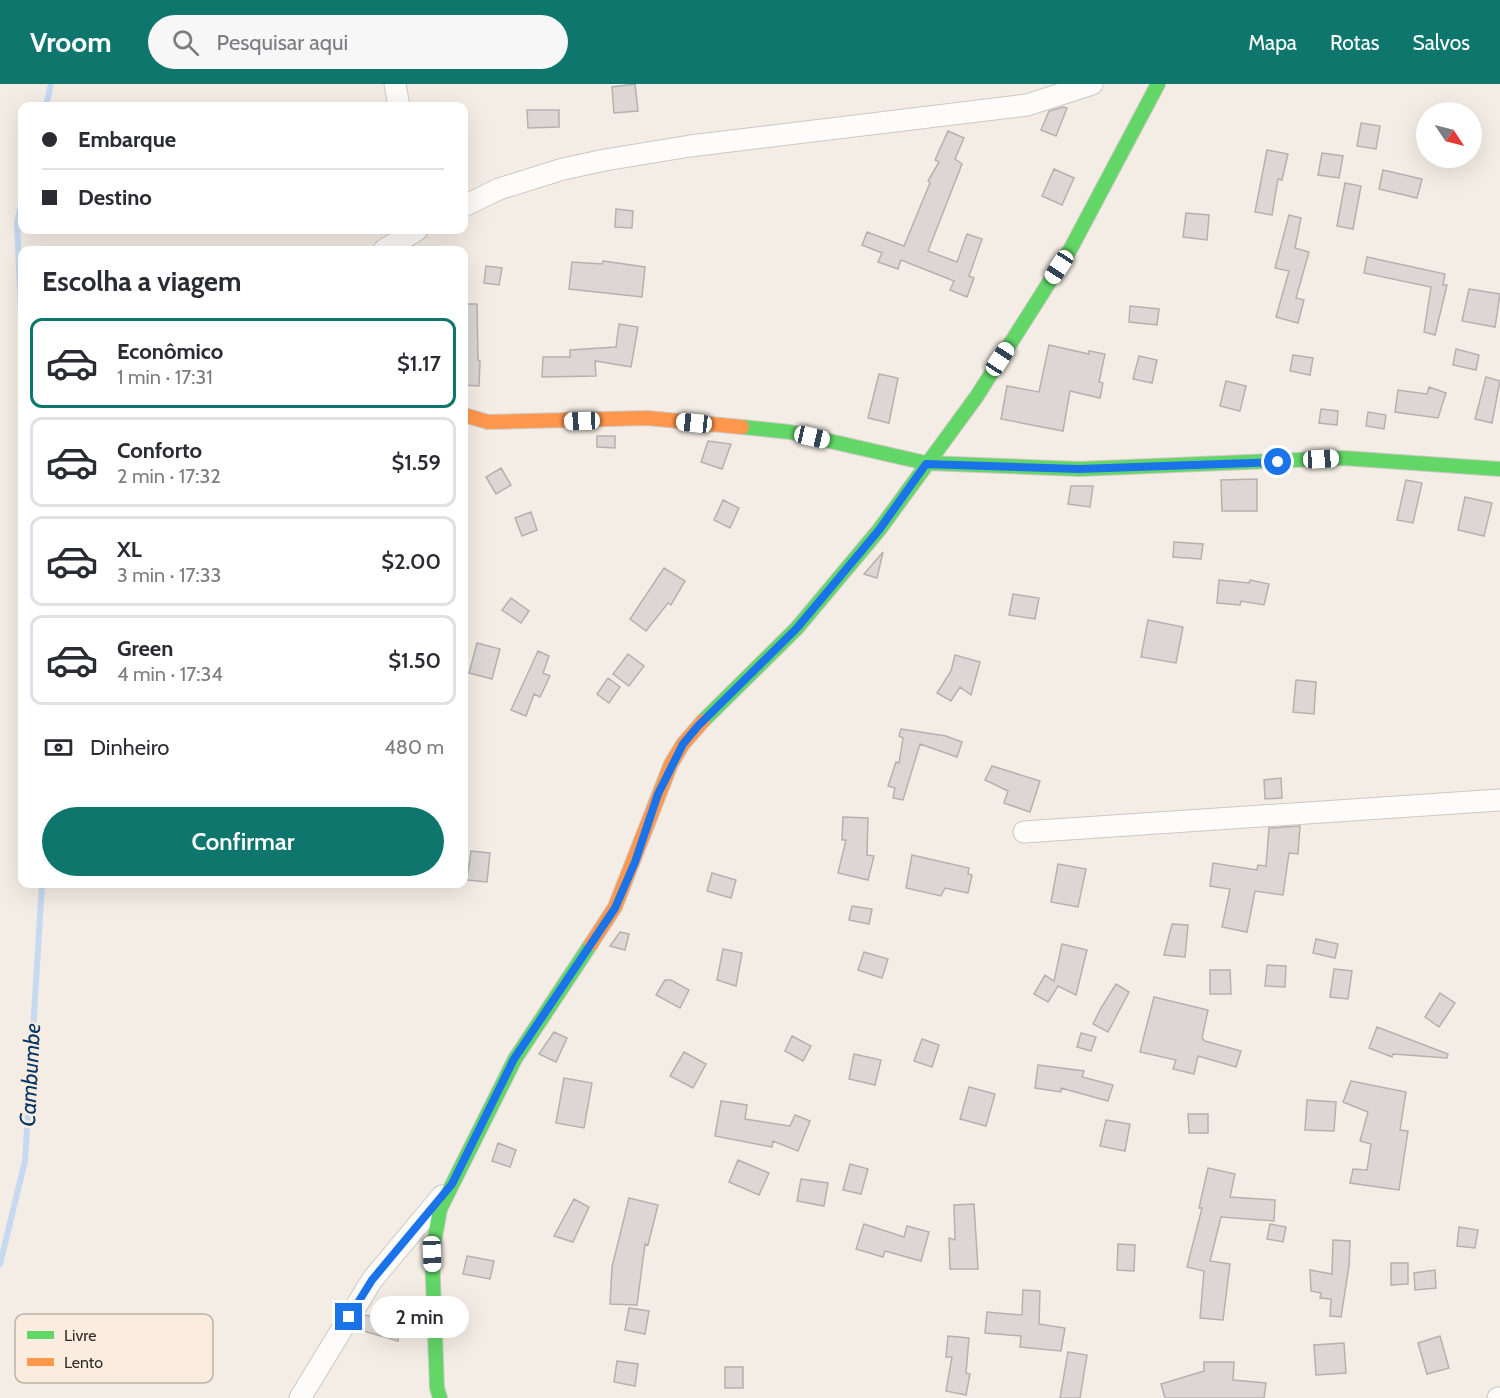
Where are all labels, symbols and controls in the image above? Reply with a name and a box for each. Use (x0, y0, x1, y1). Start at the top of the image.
search box (148, 15, 568, 69)
text: Vroom (30, 25, 112, 59)
icon: search (169, 26, 202, 59)
text: Pesquisar aqui (217, 29, 348, 56)
text: Mapa (1248, 30, 1297, 55)
text: Rotas (1330, 30, 1379, 55)
text: Salvos (1412, 30, 1470, 55)
north arrow (1416, 102, 1482, 168)
map controls (1416, 102, 1482, 168)
text: Embarque (78, 126, 176, 153)
text: Destino (78, 184, 152, 211)
car (1042, 247, 1076, 287)
text: Escolha a viagem (42, 265, 241, 298)
icon: car (45, 336, 99, 390)
text: Econômico (117, 338, 223, 365)
car (983, 339, 1017, 379)
text: $1.17 (397, 350, 441, 377)
text: 1 min · 17:31 (117, 365, 213, 389)
car (564, 411, 600, 431)
car (675, 412, 713, 434)
car (792, 424, 832, 450)
icon: car (45, 435, 99, 489)
text: Conforto (117, 437, 202, 464)
route start (1264, 448, 1291, 475)
text: $1.59 (391, 449, 441, 476)
car (1303, 449, 1339, 469)
text: 2 min · 17:32 (117, 464, 221, 488)
icon: car (45, 534, 99, 588)
text: XL (117, 536, 142, 563)
text: $2.00 (381, 548, 441, 575)
text: 3 min · 17:33 (117, 563, 221, 587)
icon: car (45, 633, 99, 687)
text: Green (117, 635, 173, 662)
text: $1.50 (388, 647, 441, 674)
text: 4 min · 17:34 (117, 662, 223, 686)
icon: cash (42, 731, 75, 764)
text: Dinheiro (90, 734, 169, 761)
text: 480 m (384, 735, 444, 759)
button: Confirmar (42, 807, 444, 876)
water label: Cambumbe (14, 1023, 46, 1127)
car (422, 1236, 442, 1272)
callout: 2 min (370, 1296, 469, 1338)
route end (335, 1303, 362, 1330)
text: 2 min (395, 1305, 444, 1329)
legend (15, 1314, 213, 1383)
text: Livre (64, 1326, 96, 1345)
text: Lento (64, 1353, 103, 1372)

